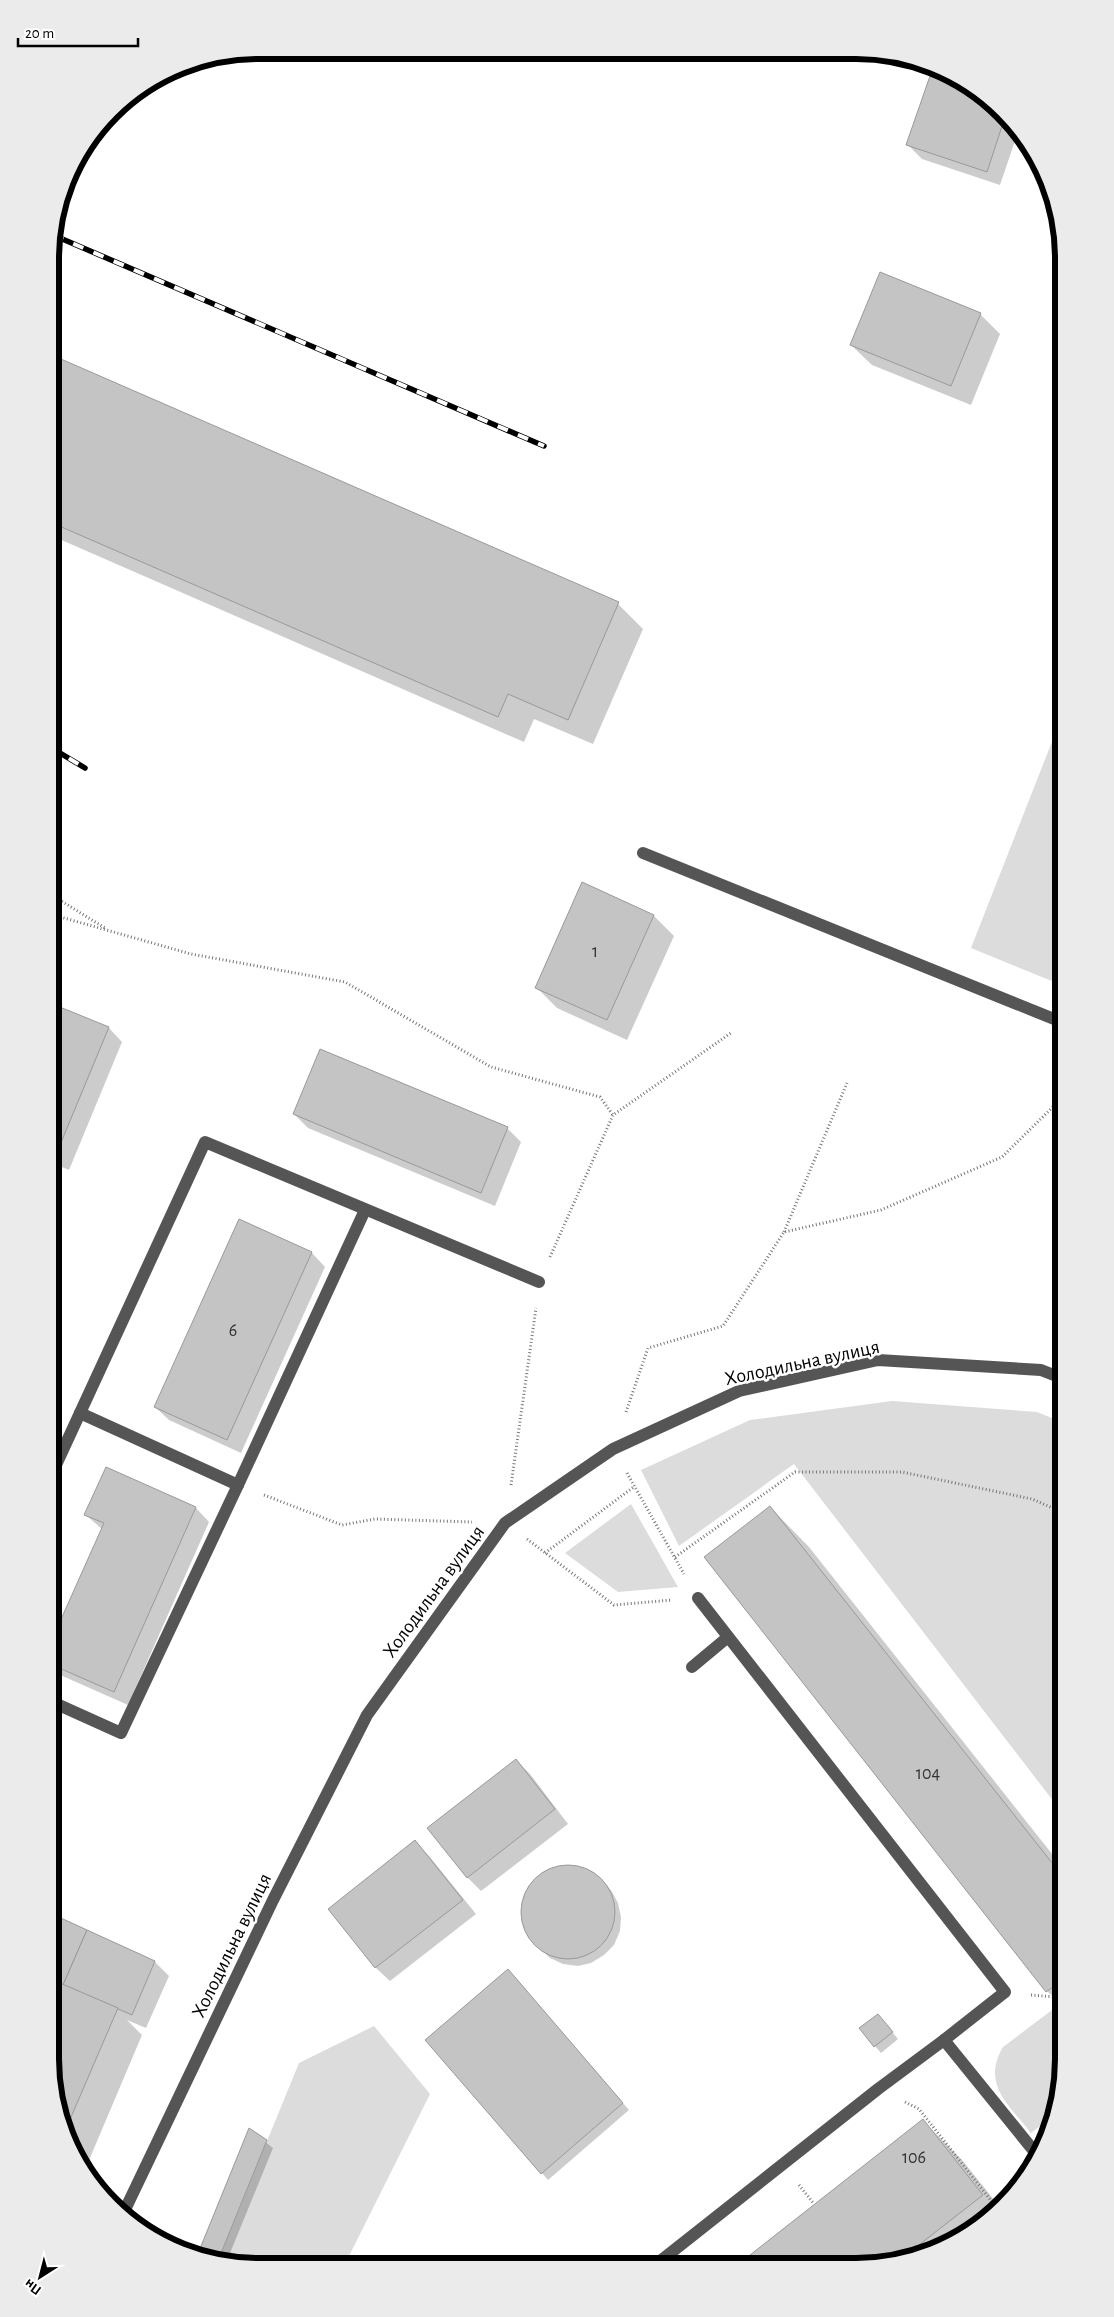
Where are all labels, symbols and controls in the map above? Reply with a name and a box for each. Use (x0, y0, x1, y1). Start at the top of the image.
scale bar (18, 15, 138, 47)
text: 20 m (25, 26, 54, 41)
house number: 1 (592, 943, 598, 961)
house number: 6 (229, 1322, 237, 1340)
street label: Холодильна вулиця (723, 1337, 881, 1389)
street label: Холодильна вулиця (379, 1522, 488, 1661)
house number: 104 (916, 1765, 941, 1783)
street label: Холодильна вулиця (188, 1870, 275, 2021)
house number: 106 (902, 2149, 926, 2167)
north arrow (15, 2252, 65, 2302)
text: Пн (22, 2276, 44, 2297)

